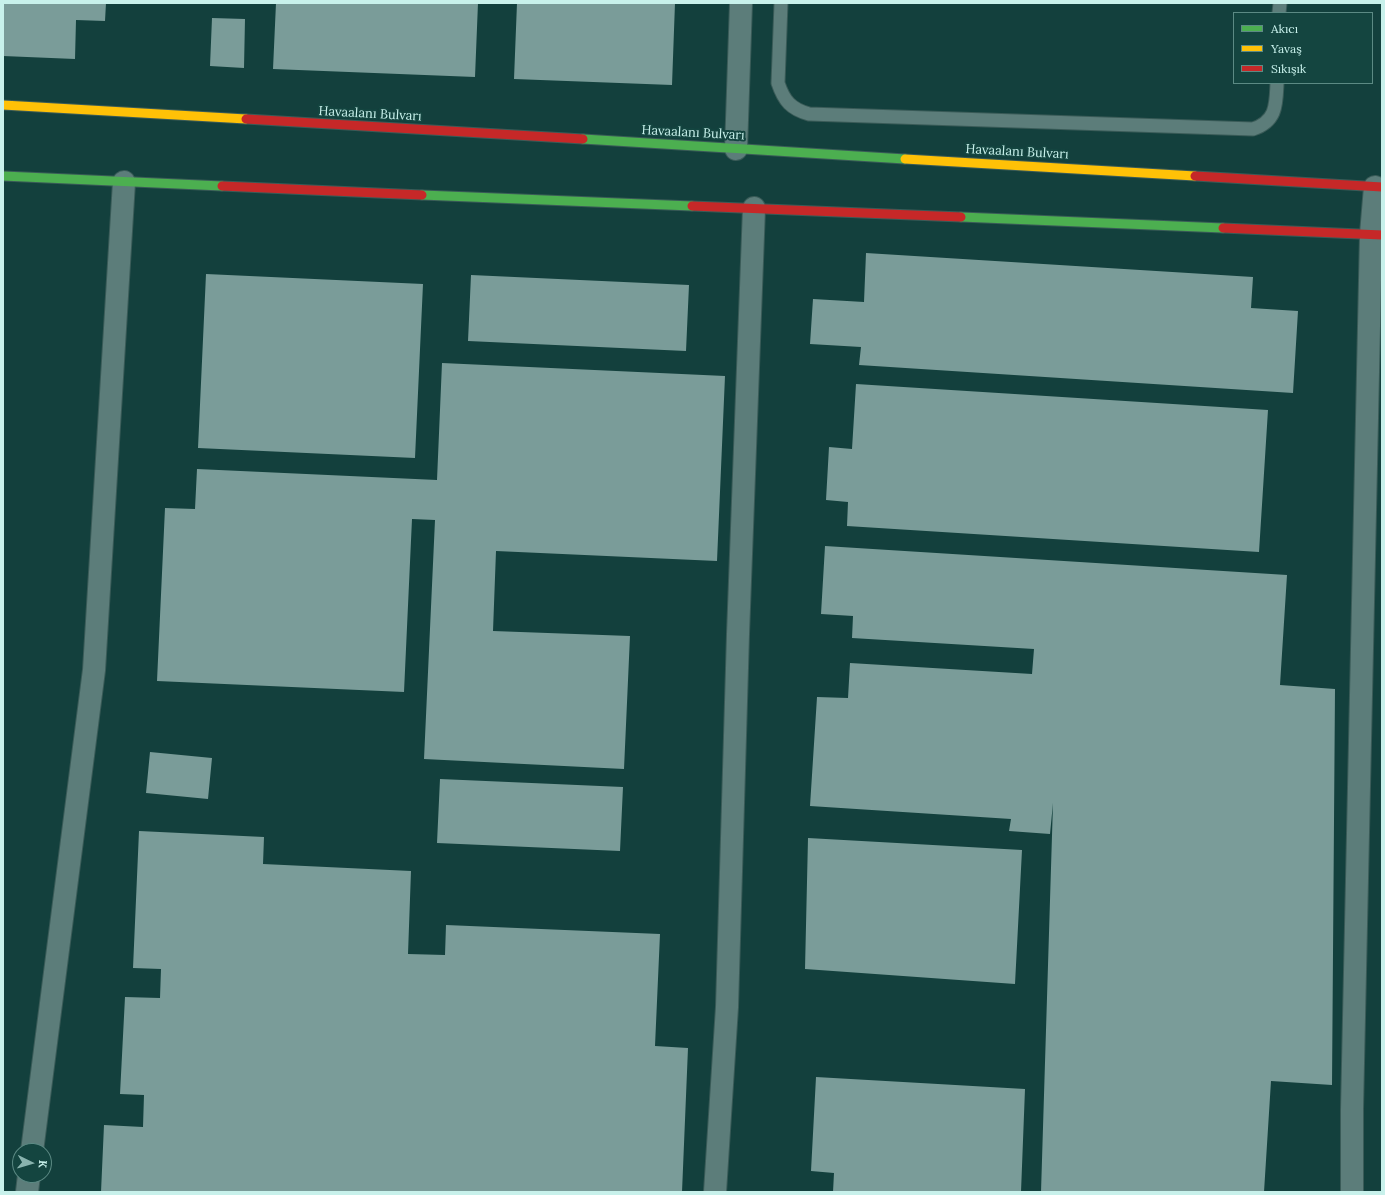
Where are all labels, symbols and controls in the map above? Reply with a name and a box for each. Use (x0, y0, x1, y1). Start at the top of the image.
legend (1233, 12, 1373, 84)
text: Akıcı (1271, 21, 1298, 36)
text: Yavaş (1271, 41, 1302, 56)
text: Sıkışık (1271, 61, 1306, 76)
street label: Havaalanı Bulvarı (318, 104, 422, 124)
street label: Havaalanı Bulvarı (641, 123, 745, 143)
street label: Havaalanı Bulvarı (965, 142, 1069, 162)
north arrow (12, 1143, 52, 1183)
text: K (36, 1159, 50, 1168)

